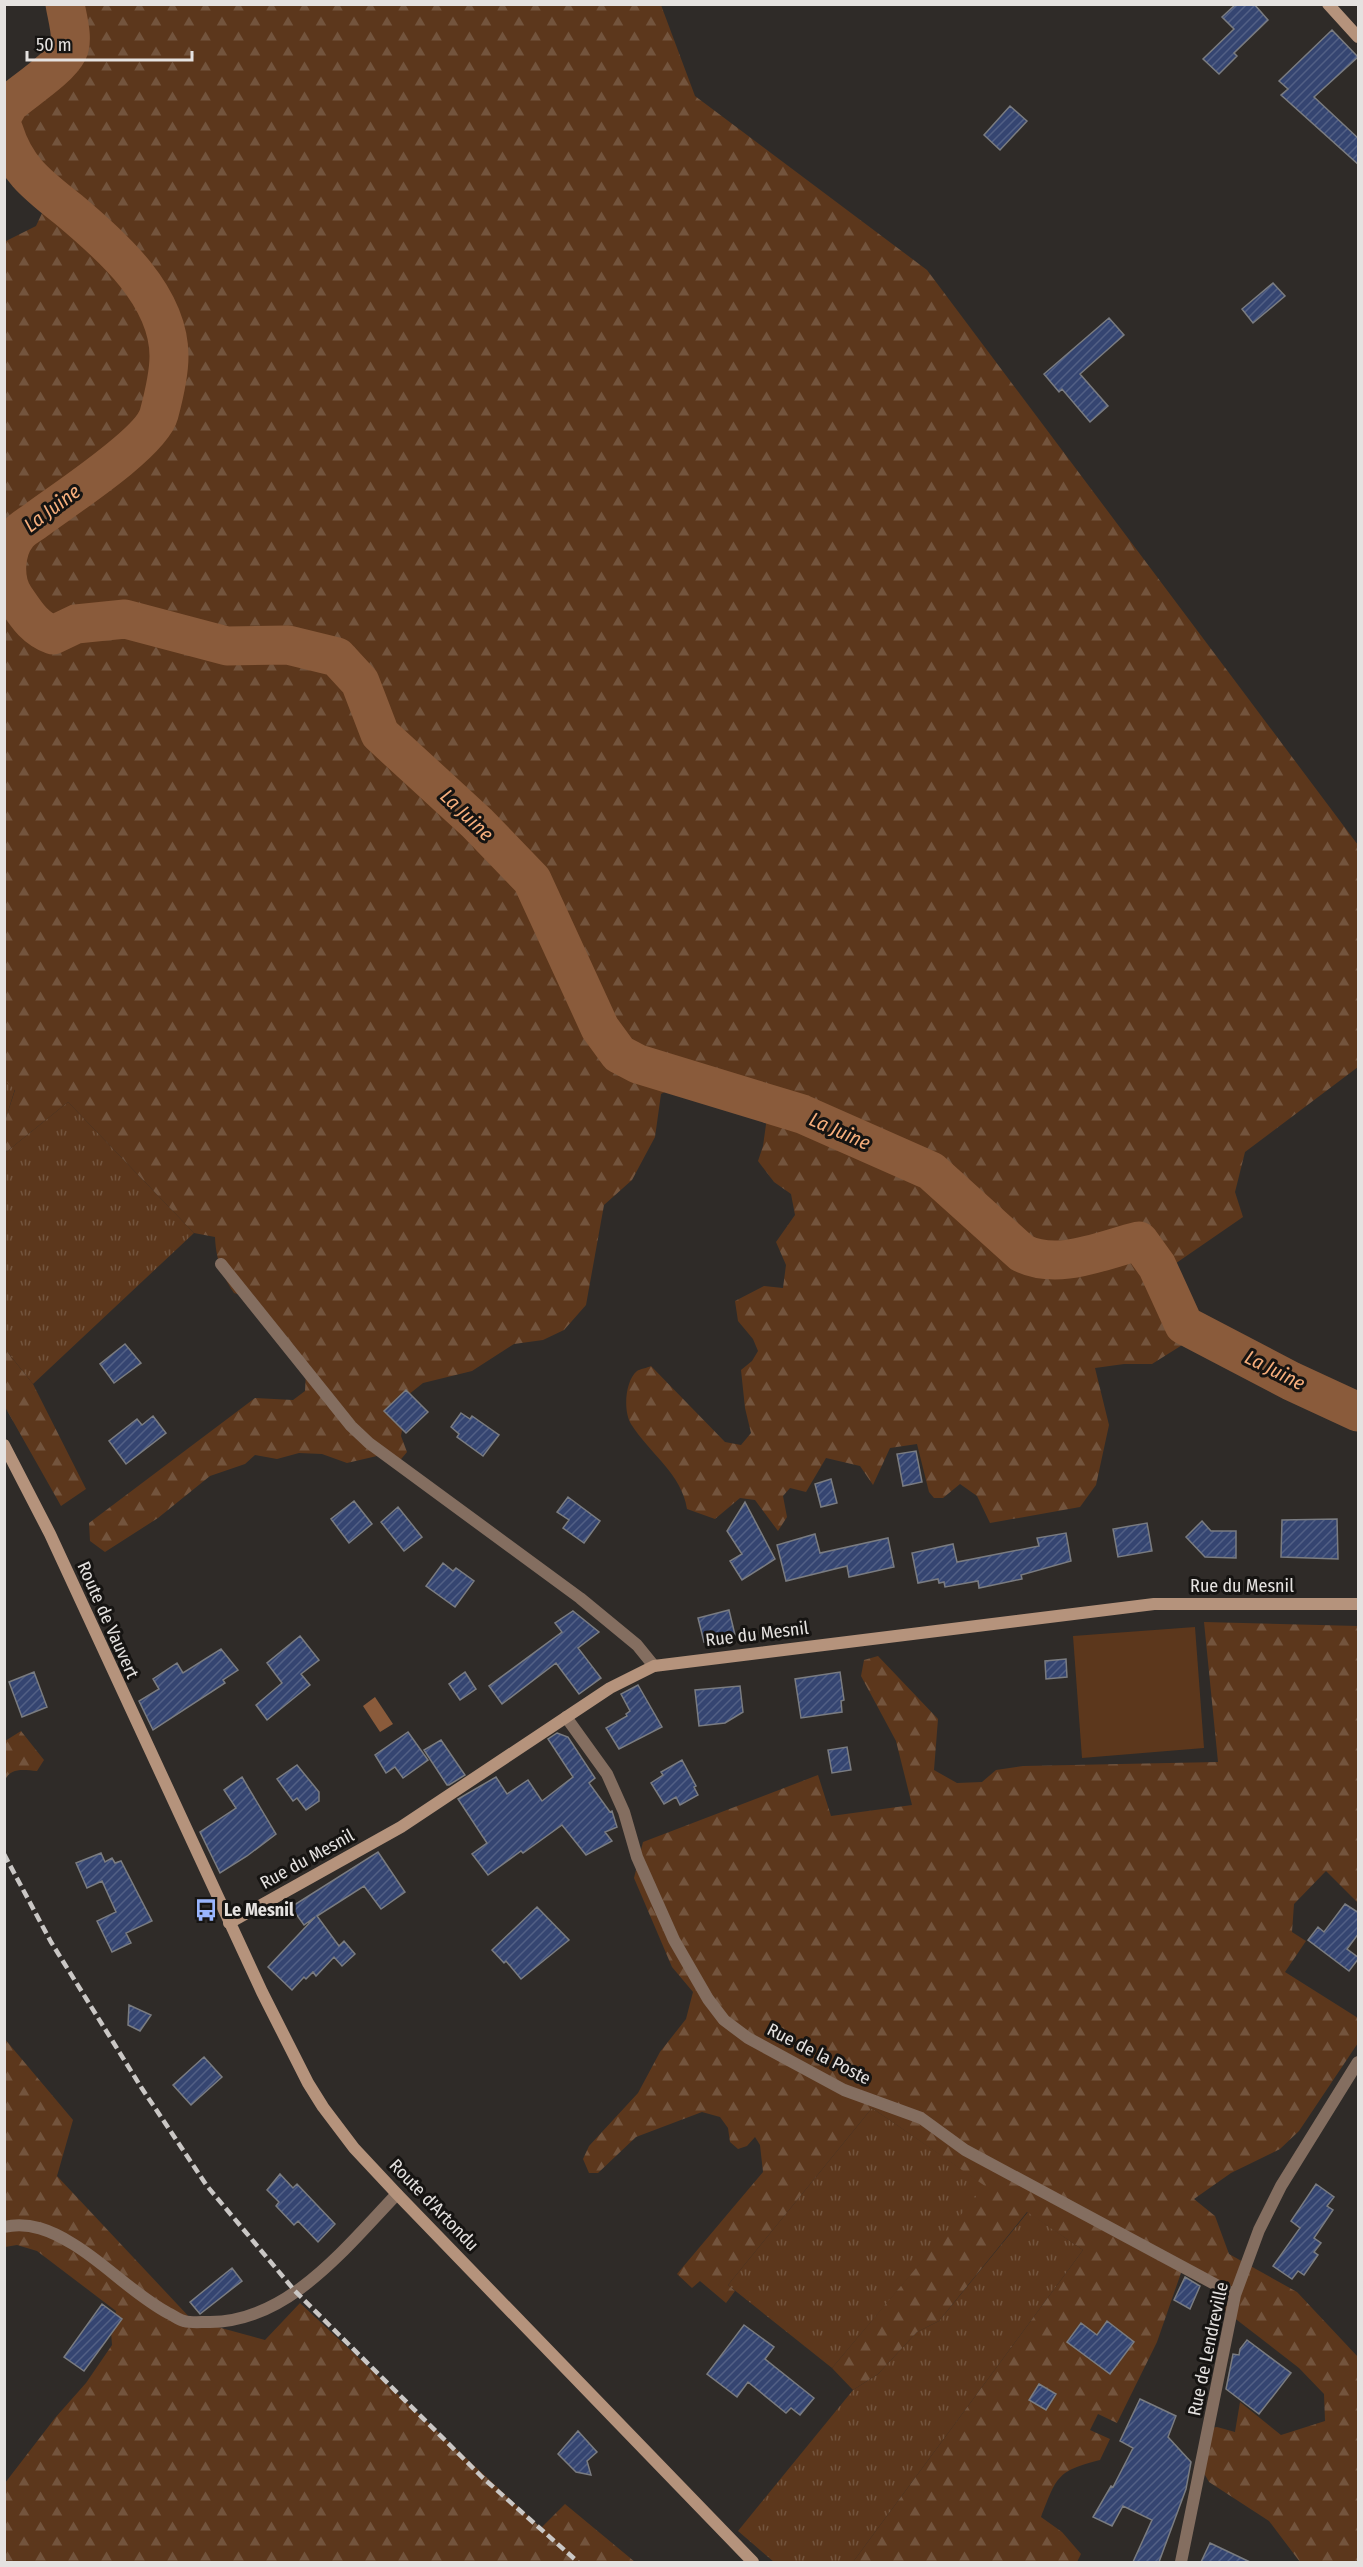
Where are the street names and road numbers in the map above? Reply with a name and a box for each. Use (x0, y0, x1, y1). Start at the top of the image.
street label: Route de Vauvert (72, 1558, 144, 1682)
street label: Rue du Mesnil (1190, 1575, 1294, 1597)
street label: Rue du Mesnil (704, 1617, 810, 1651)
street label: Rue du Mesnil (256, 1824, 358, 1894)
street label: Rue de la Poste (763, 2018, 875, 2090)
street label: Route d'Artondu (385, 2154, 483, 2256)
street label: Rue de Lendreville (1183, 2280, 1233, 2418)

